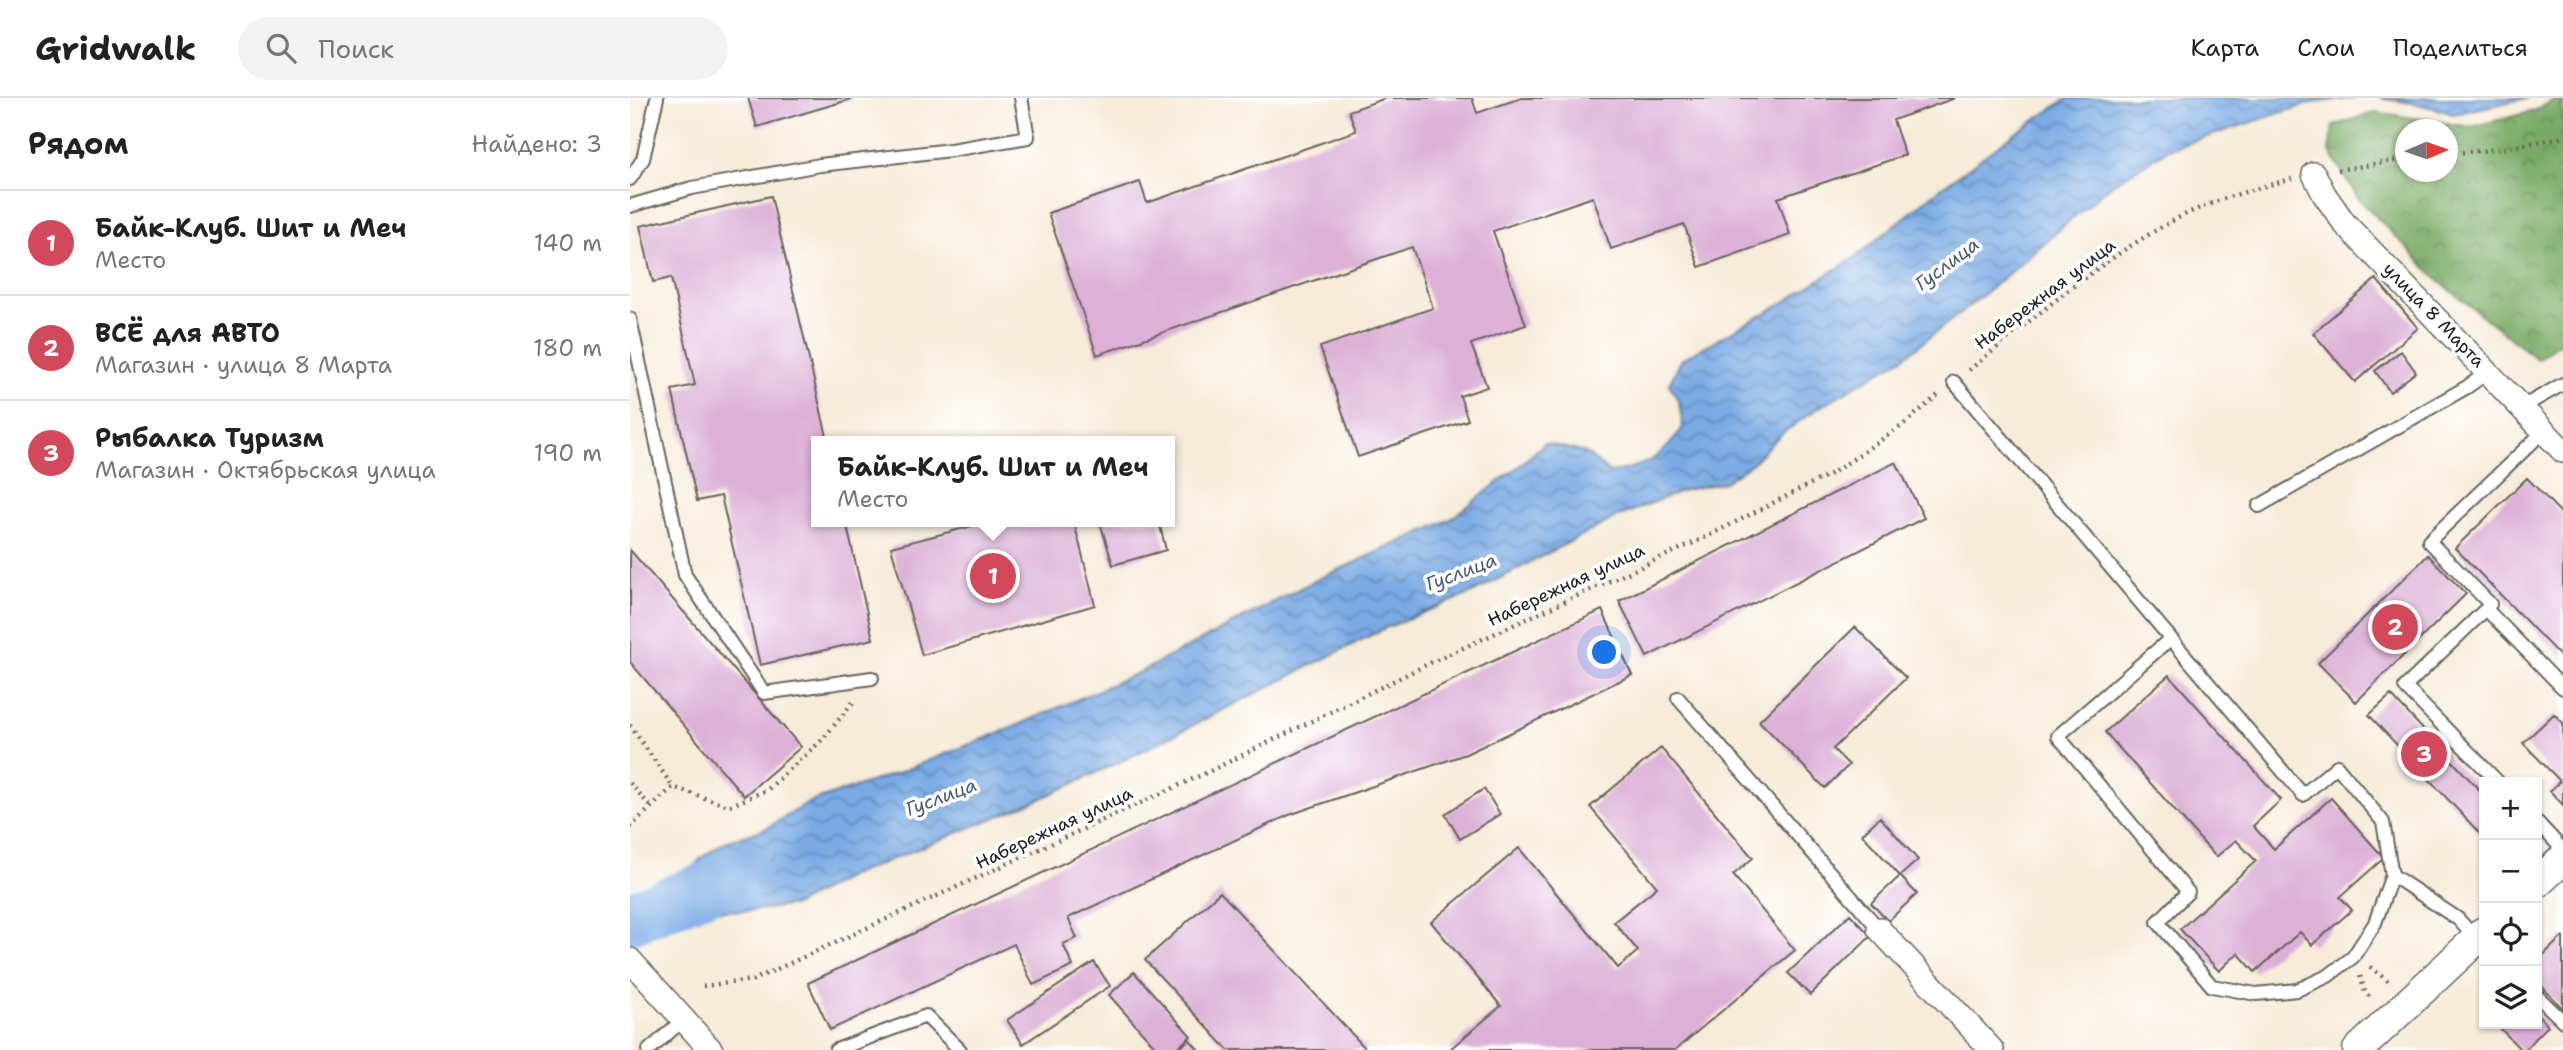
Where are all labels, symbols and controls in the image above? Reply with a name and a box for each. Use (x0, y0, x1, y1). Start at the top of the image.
search box (238, 17, 728, 80)
text: Gridwalk (35, 26, 196, 71)
icon: search (262, 29, 300, 67)
text: Поиск (318, 31, 394, 66)
text: Карта (2191, 32, 2259, 64)
text: Слои (2297, 32, 2355, 64)
text: Поделиться (2393, 32, 2528, 64)
north arrow (2395, 119, 2458, 182)
text: Рядом (28, 123, 128, 164)
text: Найдено: 3 (472, 129, 602, 159)
text: Байк-Клуб. Шит и Меч (95, 210, 406, 245)
text: 1 (46, 228, 56, 258)
text: 140 m (534, 228, 602, 258)
water label: Гуслица (1910, 232, 1984, 296)
street label: Набережная улица (1970, 233, 2120, 355)
text: Место (95, 245, 166, 275)
street label: улица 8 Марта (2378, 257, 2490, 373)
text: ВСЁ для АВТО (95, 315, 280, 350)
text: 2 (43, 333, 59, 363)
text: 180 m (533, 333, 602, 363)
text: Магазин · улица 8 Марта (95, 350, 392, 380)
text: Рыбалка Туризм (95, 420, 324, 455)
popup (811, 436, 1175, 527)
text: 3 (43, 438, 59, 468)
text: 190 m (534, 438, 602, 468)
text: Байк-Клуб. Шит и Меч (837, 449, 1149, 484)
text: Магазин · Октябрьская улица (95, 455, 436, 485)
text: Место (837, 484, 909, 514)
street label: Набережная улица (1484, 538, 1648, 632)
water label: Гуслица (1422, 547, 1500, 597)
pin: 1 (970, 550, 1016, 602)
pin: 2 (2372, 601, 2418, 653)
your location (1587, 635, 1621, 669)
pin: 3 (2401, 728, 2447, 780)
water label: Гуслица (902, 772, 980, 822)
map controls (2479, 777, 2542, 1029)
button: + (2479, 777, 2542, 840)
street label: Набережная улица (972, 781, 1136, 875)
button: − (2479, 840, 2542, 903)
button: locate (2479, 903, 2542, 966)
button: layers (2479, 966, 2542, 1029)

